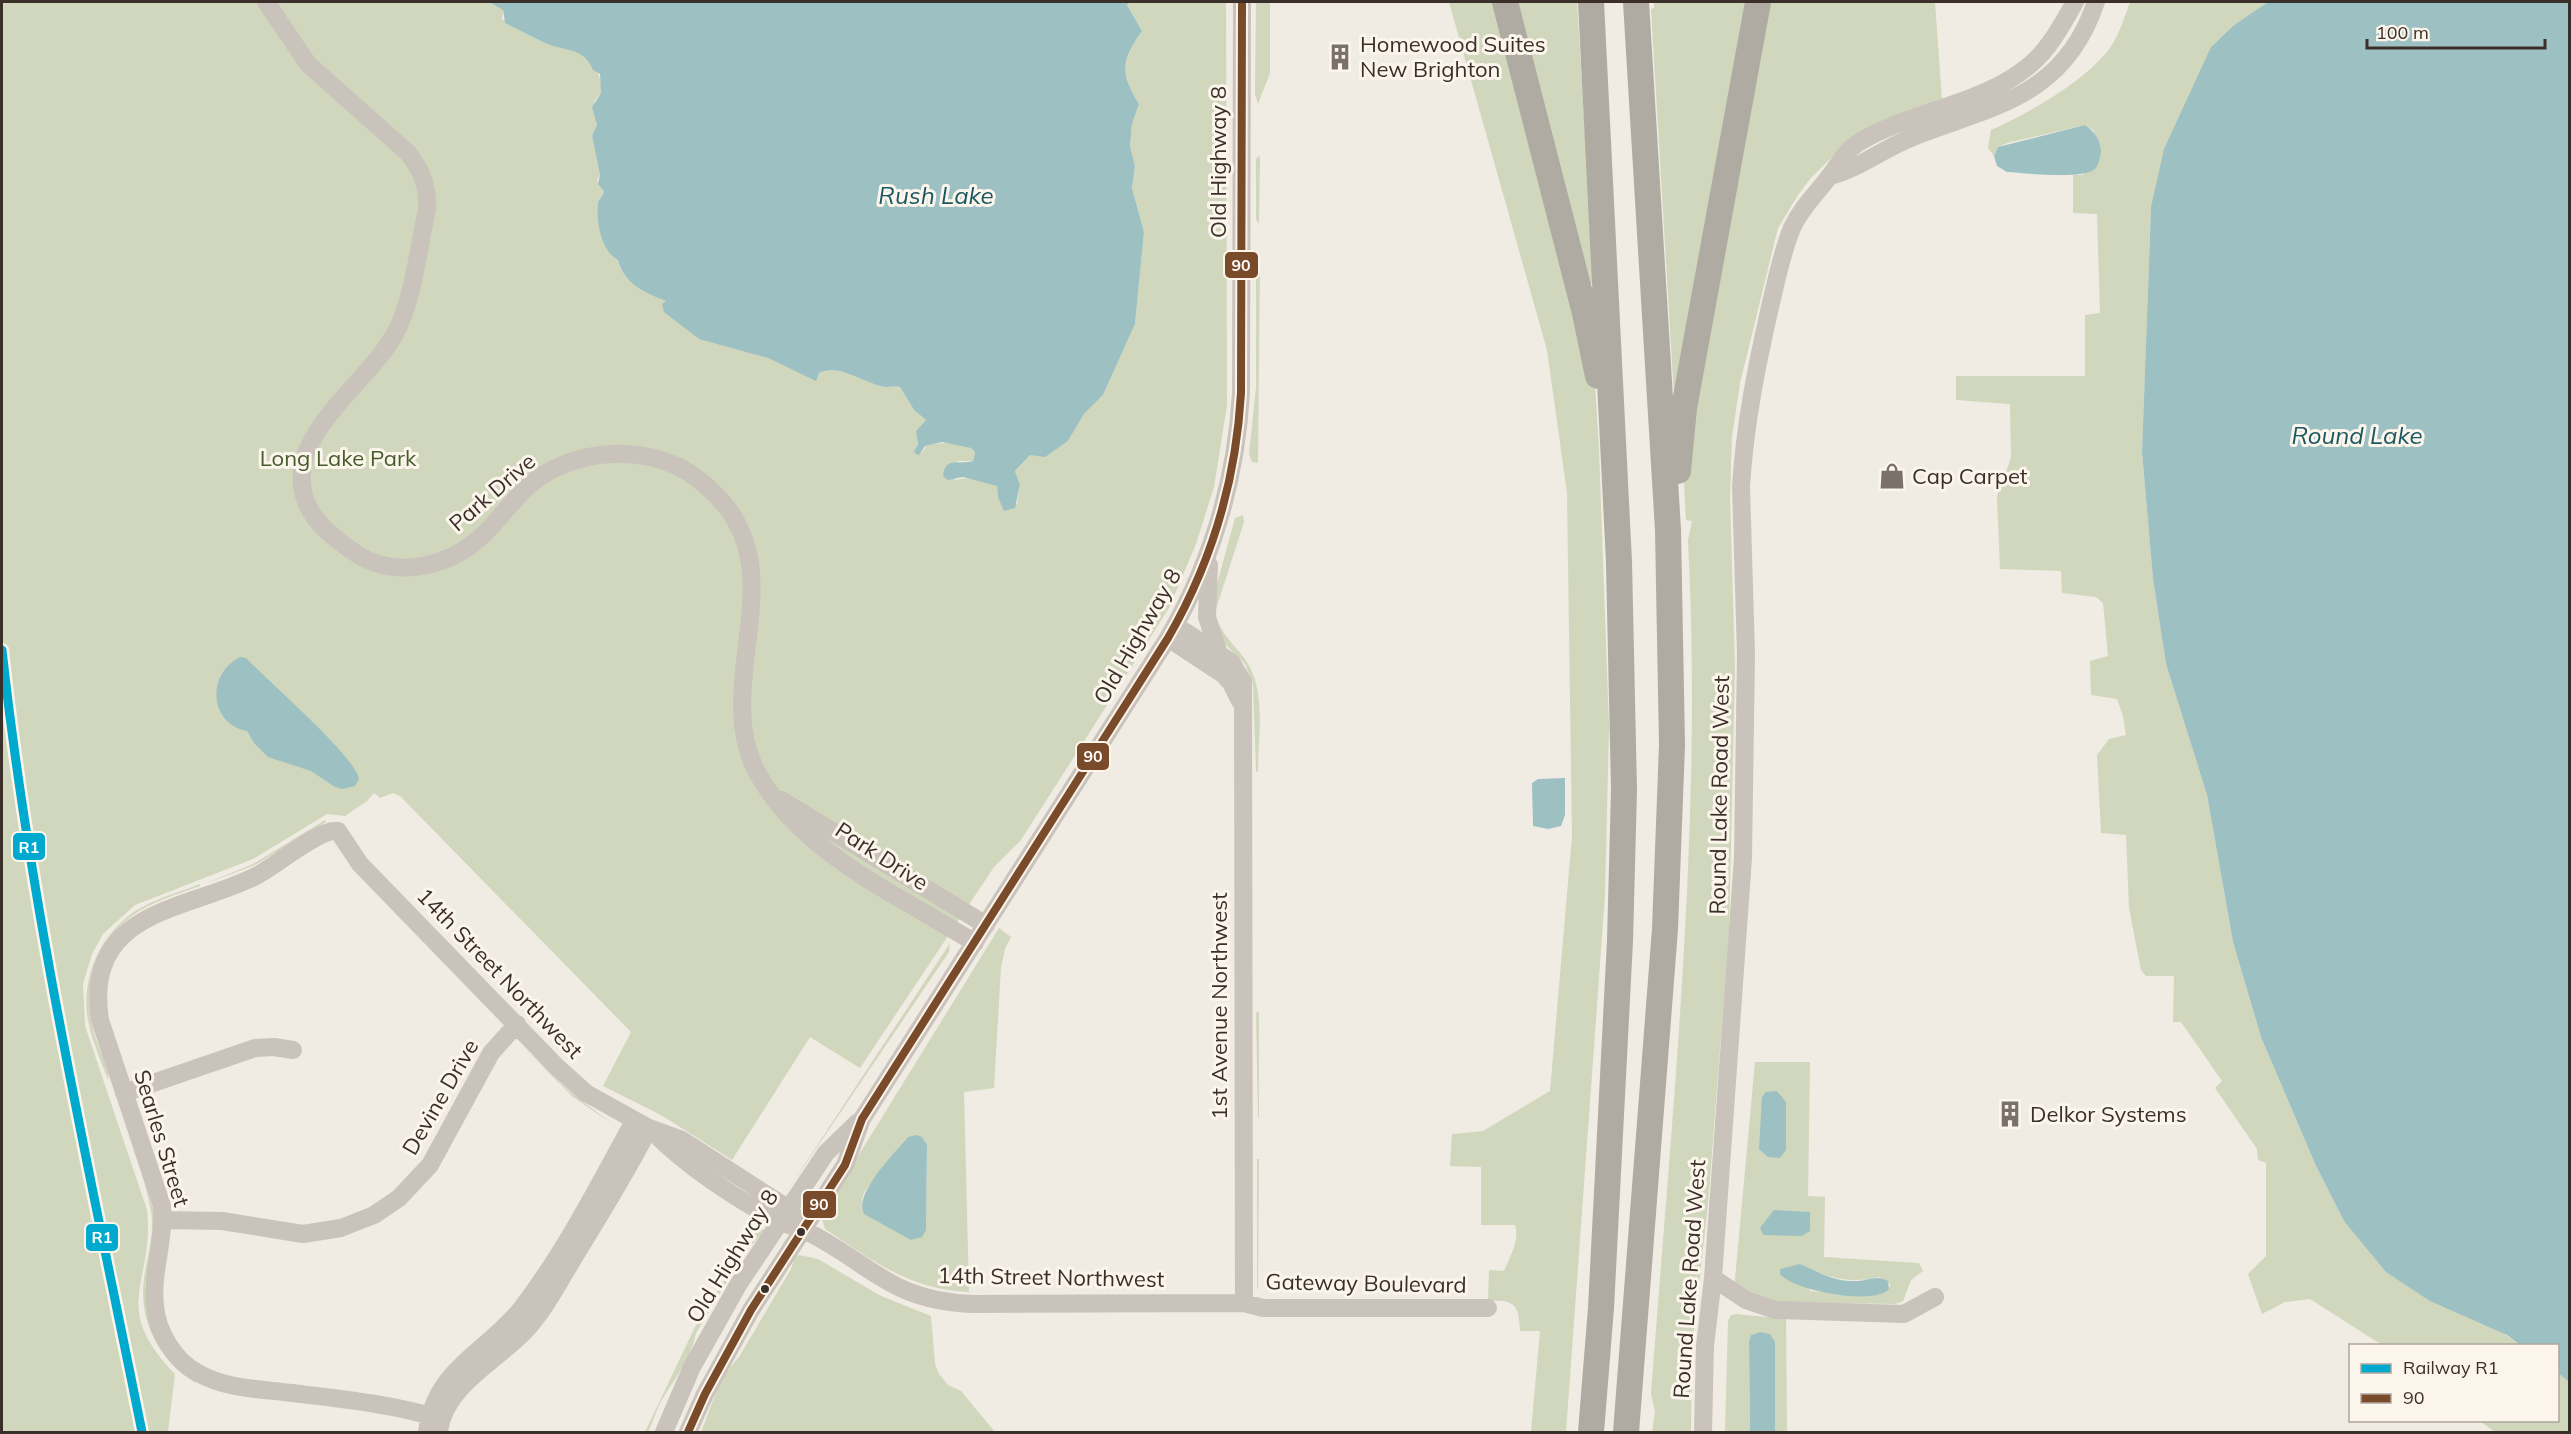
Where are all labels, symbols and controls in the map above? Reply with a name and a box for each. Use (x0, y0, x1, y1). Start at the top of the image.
scale bar (2367, 12, 2546, 50)
text: 100 m (2376, 21, 2429, 44)
place label: Homewood Suites New Brighton (1360, 30, 1546, 83)
building icon: Homewood Suites New Brighton (1325, 42, 1355, 72)
street label: Old Highway 8 (1204, 86, 1232, 238)
water label: Rush Lake (878, 180, 994, 210)
line badge: 90 (1224, 251, 1259, 279)
text: 90 (1231, 255, 1251, 275)
water label: Round Lake (2291, 420, 2423, 450)
park label: Long Lake Park (260, 444, 417, 472)
street label: Park Drive (443, 447, 541, 537)
shop icon: Cap Carpet (1877, 461, 1907, 491)
place label: Cap Carpet (1912, 462, 2028, 490)
street label: Old Highway 8 (1087, 563, 1187, 709)
street label: Round Lake Road West (1703, 675, 1735, 915)
line badge: 90 (1076, 742, 1110, 771)
text: 90 (1083, 746, 1103, 766)
street label: Park Drive (830, 816, 934, 896)
line badge: R1 (12, 832, 46, 861)
text: R1 (19, 837, 39, 857)
street label: 14th Street Northwest (411, 882, 589, 1065)
street label: 1st Avenue Northwest (1205, 892, 1233, 1120)
street label: Devine Drive (396, 1034, 484, 1160)
street label: Searles Street (128, 1066, 196, 1210)
building icon: Delkor Systems (1995, 1099, 2025, 1129)
place label: Delkor Systems (2030, 1100, 2187, 1128)
street label: Round Lake Road West (1667, 1158, 1711, 1399)
street label: Old Highway 8 (680, 1184, 784, 1328)
line badge: 90 (802, 1190, 837, 1219)
text: 90 (809, 1194, 829, 1214)
line badge: R1 (85, 1223, 119, 1252)
unlabelled marker (795, 1226, 807, 1238)
text: R1 (92, 1227, 112, 1247)
street label: 14th Street Northwest (937, 1261, 1165, 1293)
street label: Gateway Boulevard (1265, 1267, 1467, 1299)
unlabelled marker (759, 1283, 771, 1295)
legend (2349, 1344, 2559, 1422)
text: Railway R1 (2403, 1356, 2498, 1379)
text: 90 (2403, 1386, 2425, 1409)

